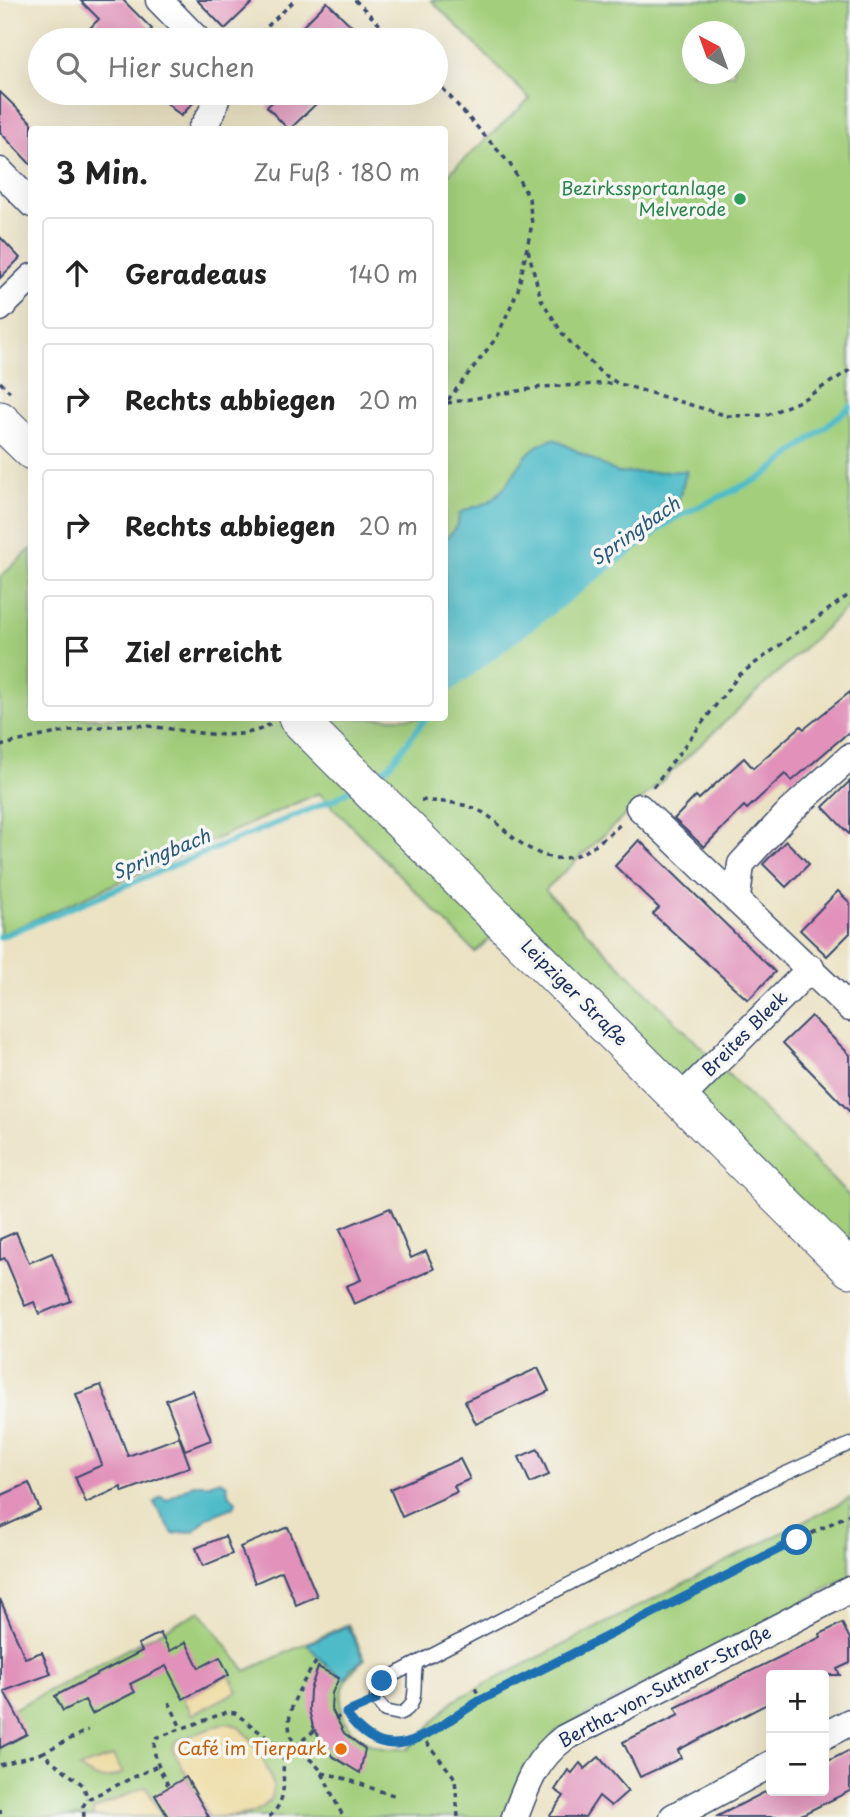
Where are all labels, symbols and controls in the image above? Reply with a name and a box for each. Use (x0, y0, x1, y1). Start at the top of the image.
north arrow (682, 21, 745, 84)
search box (28, 28, 448, 105)
text: Hier suchen (108, 47, 255, 86)
icon: search (52, 48, 90, 86)
text: 3 Min. (56, 149, 148, 194)
text: Zu Fuß · 180 m (253, 154, 420, 189)
place label: Bezirkssportanlage Melverode (561, 174, 726, 222)
marker: Bezirkssportanlage Melverode (732, 191, 748, 207)
icon: ahead (58, 254, 96, 292)
text: Geradeaus (125, 254, 267, 293)
text: 140 m (349, 256, 418, 291)
icon: right (58, 380, 96, 418)
text: Rechts abbiegen (125, 380, 336, 419)
text: 20 m (359, 382, 418, 417)
water label: Springbach (584, 489, 685, 571)
icon: right (58, 506, 96, 544)
text: Rechts abbiegen (125, 506, 336, 545)
text: 20 m (359, 508, 418, 543)
icon: arrive (58, 632, 96, 670)
text: Ziel erreicht (125, 632, 283, 671)
water label: Springbach (108, 820, 215, 885)
street label: Leipziger Straße (515, 932, 635, 1052)
street label: Breites Bleek (695, 984, 793, 1082)
route start (781, 1524, 812, 1555)
street label: Bertha-von-Suttner-Straße (553, 1618, 775, 1753)
route end (366, 1665, 397, 1696)
map controls (766, 1670, 829, 1796)
button: + (766, 1670, 829, 1733)
button: − (766, 1733, 829, 1796)
place label: Café im Tierpark (177, 1734, 327, 1761)
marker: Café im Tierpark (333, 1741, 349, 1757)

